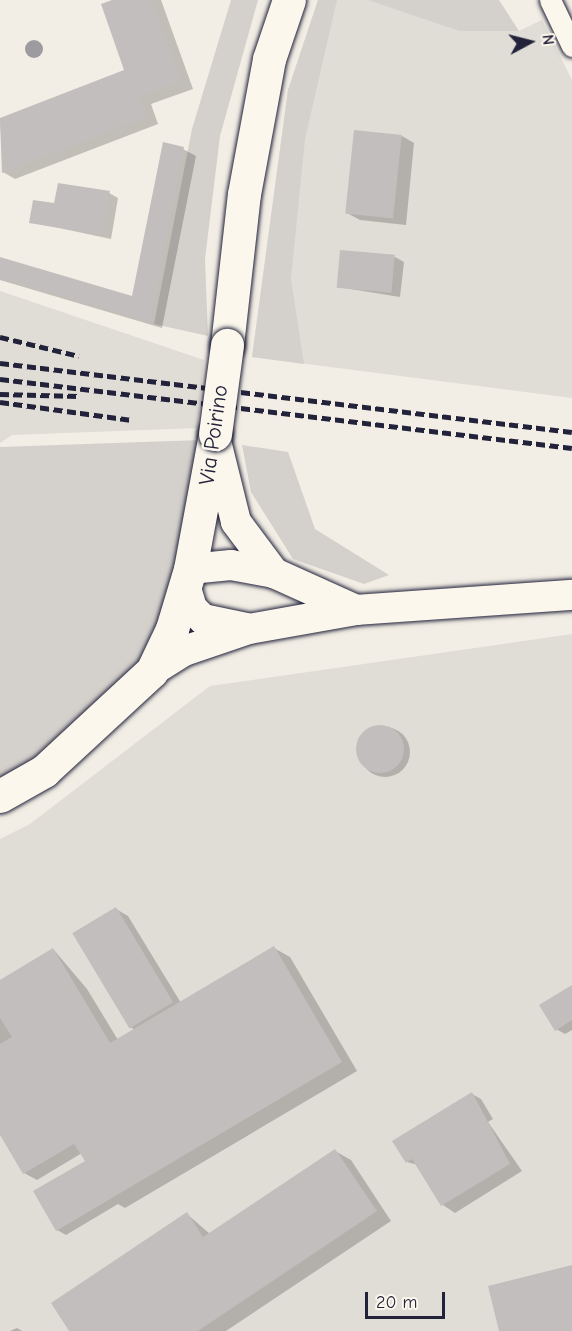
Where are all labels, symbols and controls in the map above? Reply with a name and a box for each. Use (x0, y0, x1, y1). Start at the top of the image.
north arrow (500, 12, 560, 72)
text: N (538, 34, 557, 46)
street label: Via Poirino (194, 383, 234, 487)
scale bar (368, 1280, 448, 1318)
text: 20 m (376, 1292, 417, 1313)

